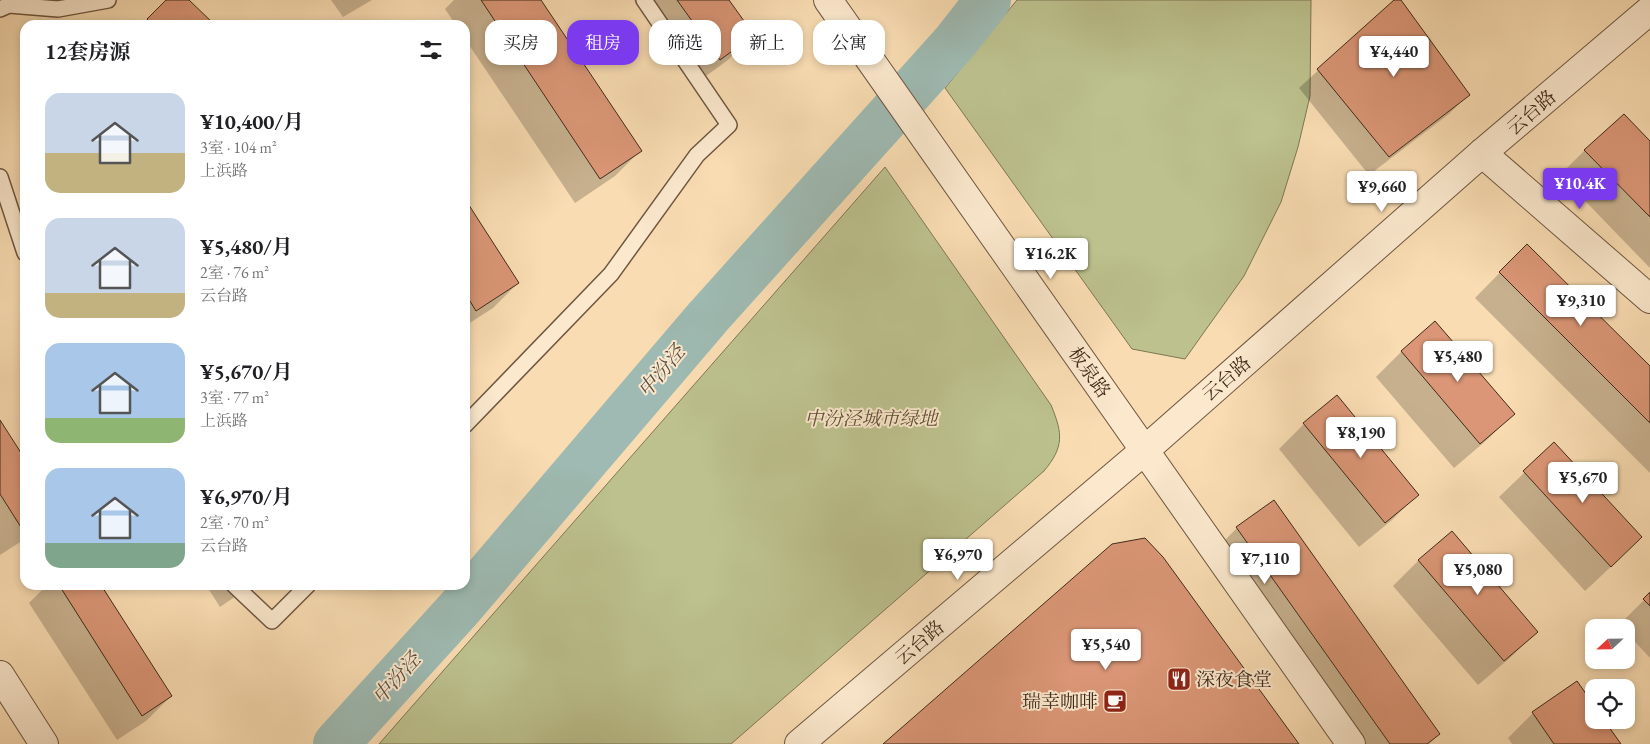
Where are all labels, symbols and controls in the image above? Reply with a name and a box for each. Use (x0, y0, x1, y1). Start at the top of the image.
chip: 买房 (485, 20, 557, 65)
chip: 租房 (567, 20, 639, 65)
chip: 筛选 (649, 20, 721, 65)
chip: 新上 (731, 20, 803, 65)
chip: 公寓 (813, 20, 885, 65)
icon: filters (417, 36, 445, 64)
pin: ¥4,440 (1353, 36, 1435, 78)
text: 12套房源 (45, 38, 130, 65)
text: ¥4,440 (1370, 41, 1418, 62)
street label: 云台路 (1502, 84, 1561, 141)
text: ¥10,400/月 (200, 108, 304, 135)
icon: home (85, 113, 145, 173)
text: 3室 · 104 m² (200, 137, 277, 158)
text: 上浜路 (200, 160, 248, 181)
pin: ¥10.4K (1539, 168, 1621, 210)
pin: ¥9,660 (1341, 170, 1423, 213)
text: ¥10.4K (1554, 173, 1606, 194)
text: ¥9,660 (1358, 176, 1406, 197)
text: ¥5,480/月 (200, 233, 293, 260)
icon: home (85, 238, 145, 298)
pin: ¥16.2K (1010, 238, 1092, 280)
text: ¥16.2K (1025, 243, 1077, 264)
text: 2室 · 76 m² (200, 262, 269, 283)
pin: ¥9,310 (1540, 284, 1622, 327)
text: 云台路 (200, 285, 248, 306)
text: ¥9,310 (1557, 290, 1605, 311)
water label: 中汾泾 (632, 338, 692, 402)
pin: ¥5,480 (1417, 340, 1499, 383)
street label: 板泉路 (1063, 342, 1116, 403)
text: ¥5,480 (1434, 346, 1482, 367)
street label: 云台路 (1197, 350, 1256, 407)
text: ¥5,670/月 (200, 358, 293, 385)
icon: home (85, 363, 145, 423)
text: 3室 · 77 m² (200, 387, 269, 408)
park label: 中汾泾城市绿地 (804, 406, 939, 431)
text: 上浜路 (200, 410, 248, 431)
pin: ¥8,190 (1320, 416, 1402, 459)
text: ¥8,190 (1337, 422, 1385, 443)
pin: ¥5,670 (1542, 462, 1624, 504)
text: ¥5,670 (1559, 467, 1607, 488)
text: ¥6,970/月 (200, 483, 293, 510)
icon: home (85, 488, 145, 548)
text: 2室 · 70 m² (200, 512, 269, 533)
text: 云台路 (200, 535, 248, 556)
pin: ¥6,970 (917, 538, 999, 581)
pin: ¥7,110 (1224, 542, 1306, 585)
text: ¥6,970 (934, 544, 982, 565)
text: ¥7,110 (1241, 548, 1289, 569)
pin: ¥5,080 (1437, 554, 1519, 596)
text: ¥5,080 (1454, 559, 1502, 580)
street label: 云台路 (889, 614, 949, 670)
north arrow (1585, 619, 1635, 669)
map controls (1585, 619, 1635, 729)
pin: ¥5,540 (1065, 628, 1147, 671)
text: ¥5,540 (1082, 634, 1130, 655)
water label: 中汾泾 (366, 646, 427, 709)
restaurant icon: 深夜食堂 (1166, 666, 1192, 692)
place label: 深夜食堂 (1196, 667, 1272, 692)
button: locate (1585, 679, 1635, 729)
cafe icon: 瑞幸咖啡 (1102, 688, 1128, 714)
place label: 瑞幸咖啡 (1022, 689, 1098, 714)

